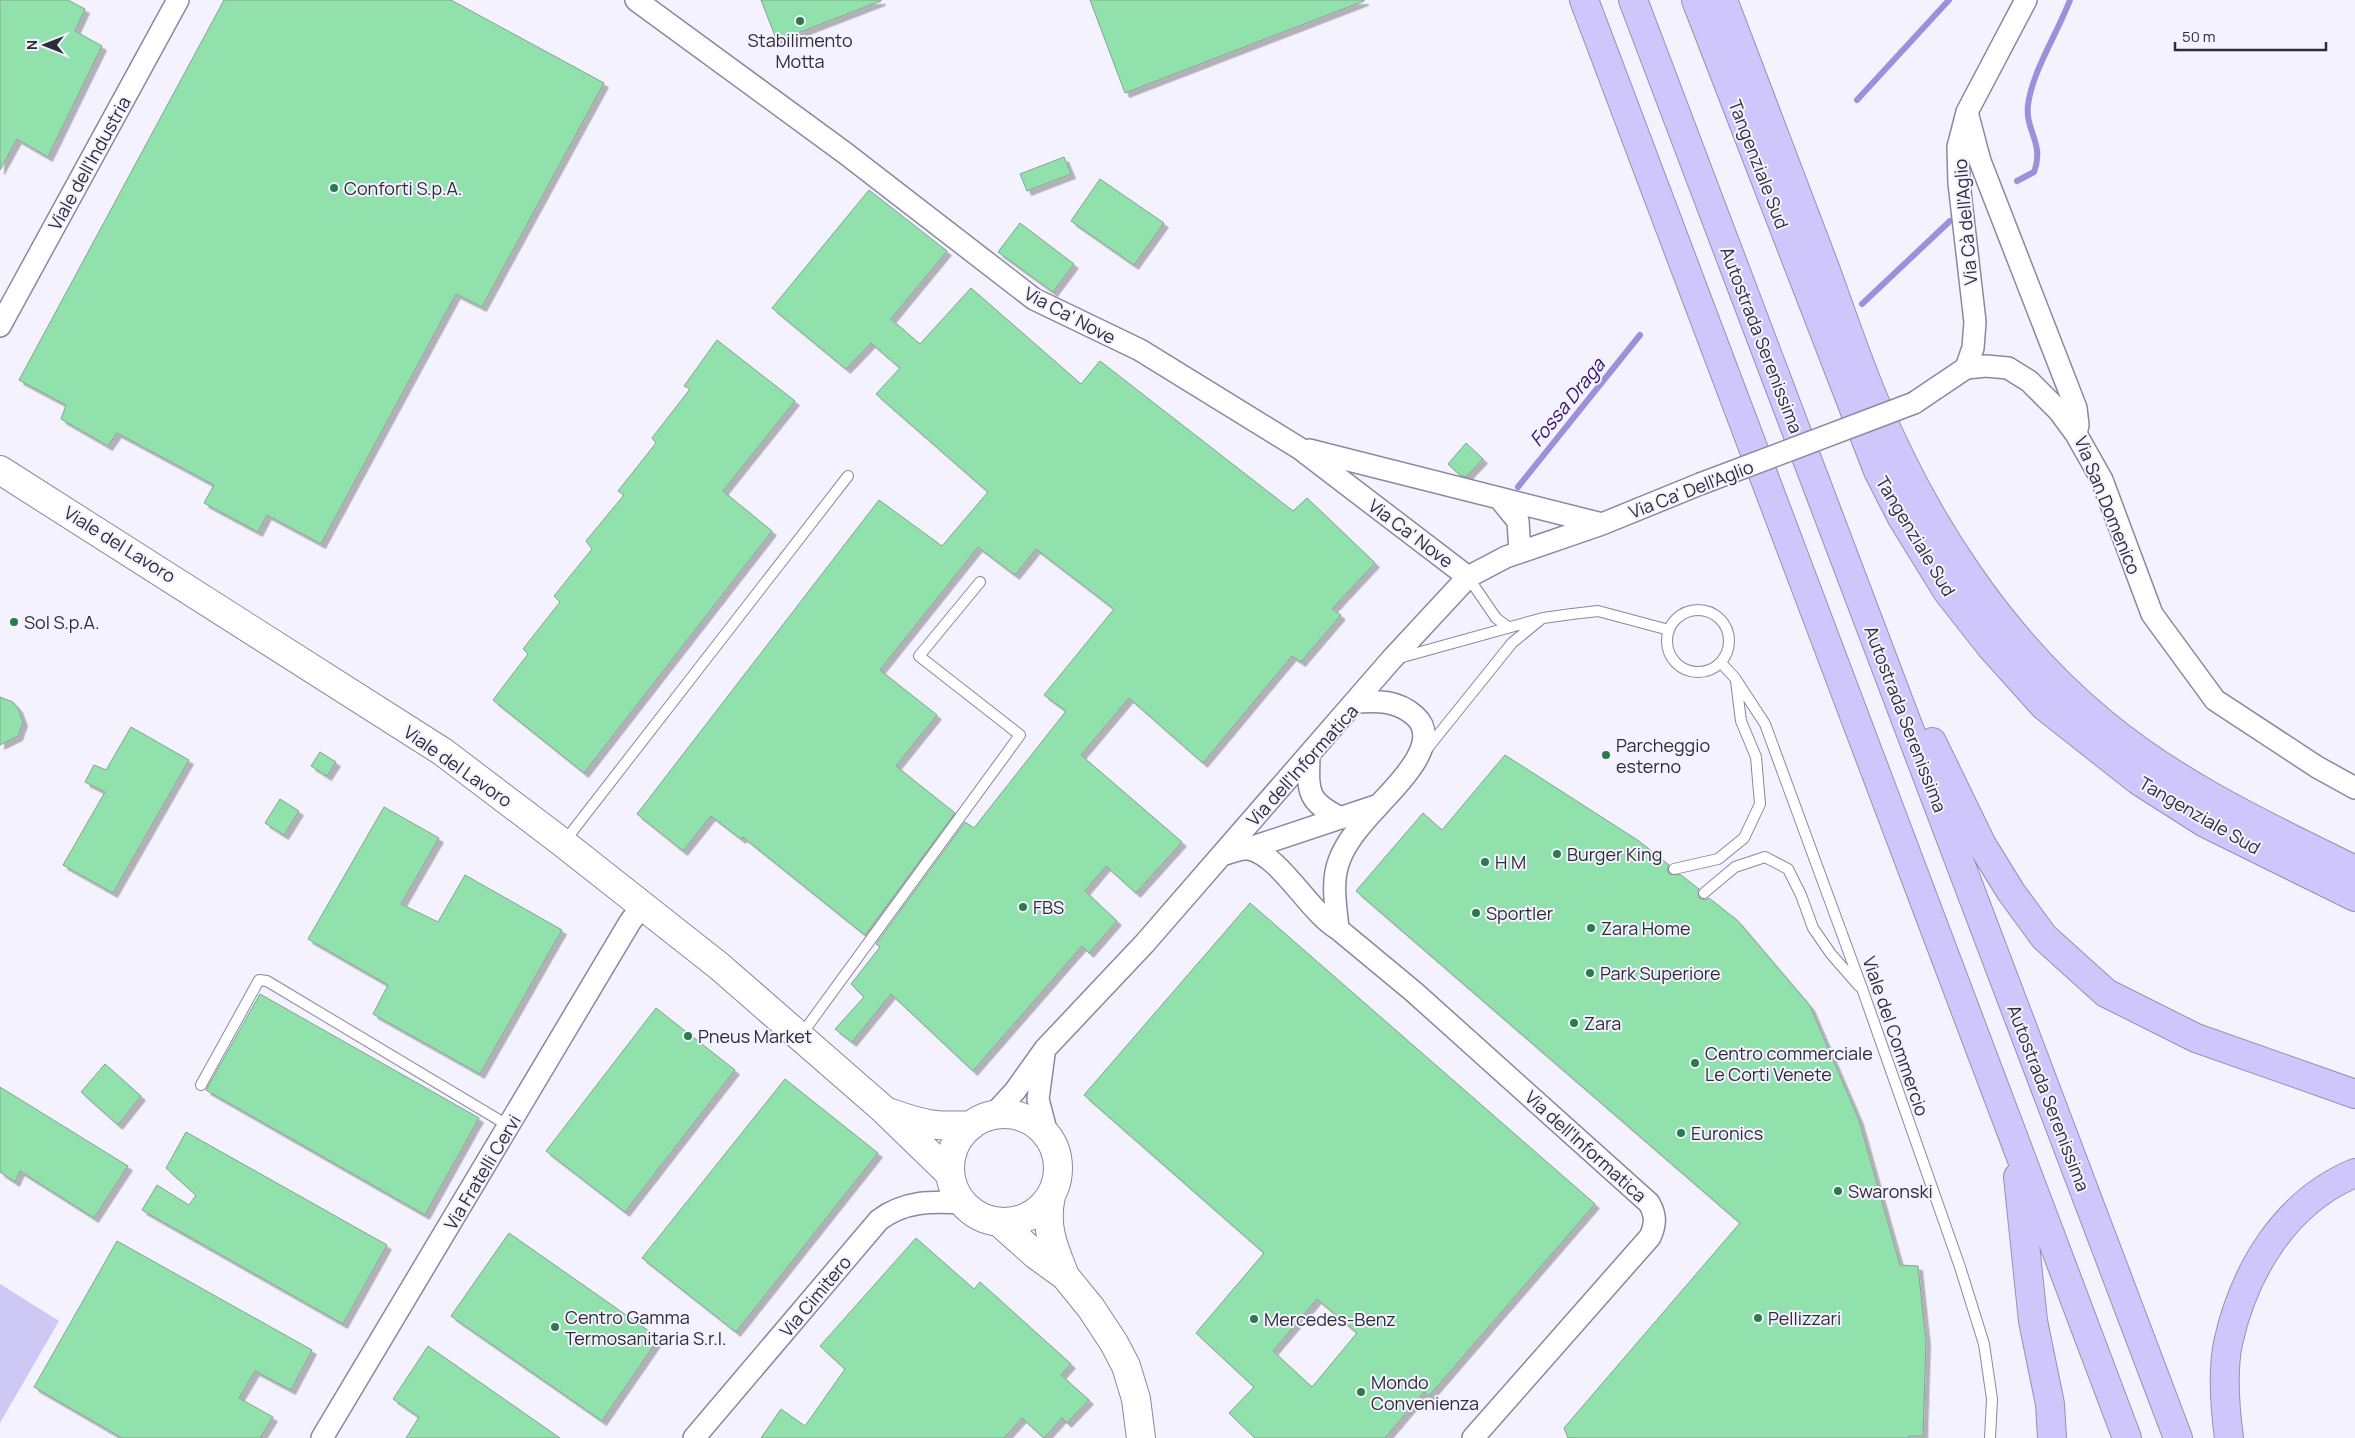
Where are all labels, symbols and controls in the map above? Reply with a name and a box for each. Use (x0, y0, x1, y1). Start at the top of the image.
marker: Stabilimento Motta (794, 15, 806, 27)
north arrow (20, 20, 70, 70)
scale bar (2175, 20, 2326, 52)
text: 50 m (2182, 26, 2216, 47)
place label: Stabilimento Motta (747, 28, 853, 73)
text: N (22, 40, 41, 50)
street label: Viale dell'Industria (42, 92, 136, 234)
street label: Tangenziale Sud (1723, 96, 1795, 232)
street label: Via Cà dell'Aglio (1948, 158, 1982, 286)
place label: Conforti S.p.A. (344, 176, 462, 200)
marker: Conforti S.p.A. (328, 182, 340, 194)
street label: Autostrada Serenissima (1715, 243, 1809, 437)
street label: Via Ca' Nove (1020, 281, 1120, 349)
water label: Fossa Draga (1523, 351, 1611, 451)
street label: Via San Domenico (2069, 432, 2147, 578)
street label: Via Ca' Dell'Aglio (1625, 454, 1757, 524)
street label: Tangenziale Sud (1871, 471, 1961, 601)
street label: Via Ca' Nove (1364, 493, 1458, 573)
street label: Viale del Lavoro (60, 500, 180, 588)
place label: Sol S.p.A. (24, 610, 100, 634)
marker: Sol S.p.A. (8, 616, 20, 628)
street label: Autostrada Serenissima (1859, 622, 1953, 816)
street label: Via dell'Informatica (1241, 699, 1363, 831)
street label: Viale del Lavoro (399, 720, 517, 812)
place label: Parcheggio esterno (1616, 733, 1710, 778)
marker: Parcheggio esterno (1600, 749, 1612, 761)
street label: Tangenziale Sud (2135, 771, 2265, 859)
place label: Burger King (1567, 842, 1662, 866)
marker: Burger King (1551, 848, 1563, 860)
place label: H M (1495, 850, 1526, 874)
marker: H M (1479, 856, 1491, 868)
place label: FBS (1033, 895, 1064, 919)
marker: FBS (1017, 901, 1029, 913)
place label: Sportler (1486, 901, 1554, 925)
marker: Sportler (1470, 907, 1482, 919)
place label: Zara Home (1601, 916, 1690, 940)
marker: Zara Home (1585, 922, 1597, 934)
street label: Viale del Commercio (1857, 953, 1935, 1119)
place label: Park Superiore (1600, 961, 1721, 985)
marker: Park Superiore (1584, 967, 1596, 979)
street label: Autostrada Serenissima (2002, 1001, 2096, 1195)
place label: Zara (1584, 1011, 1621, 1035)
marker: Zara (1568, 1017, 1580, 1029)
place label: Pneus Market (698, 1024, 812, 1048)
marker: Pneus Market (682, 1030, 694, 1042)
place label: Centro commerciale Le Corti Venete (1705, 1041, 1873, 1086)
marker: Centro commerciale Le Corti Venete (1689, 1057, 1701, 1069)
street label: Via dell'Informatica (1520, 1085, 1652, 1207)
street label: Via Fratelli Cervi (438, 1110, 526, 1234)
place label: Euronics (1691, 1121, 1763, 1145)
marker: Euronics (1675, 1127, 1687, 1139)
place label: Swaronski (1848, 1179, 1933, 1203)
marker: Swaronski (1832, 1185, 1844, 1197)
street label: Via Cimitero (774, 1250, 856, 1342)
place label: Centro Gamma Termosanitaria S.r.l. (565, 1305, 727, 1350)
place label: Pellizzari (1768, 1306, 1841, 1330)
place label: Mercedes-Benz (1264, 1307, 1396, 1331)
marker: Pellizzari (1752, 1312, 1764, 1324)
marker: Mercedes-Benz (1248, 1313, 1260, 1325)
marker: Centro Gamma Termosanitaria S.r.l. (549, 1321, 561, 1333)
place label: Mondo Convenienza (1371, 1370, 1479, 1415)
marker: Mondo Convenienza (1355, 1386, 1367, 1398)

